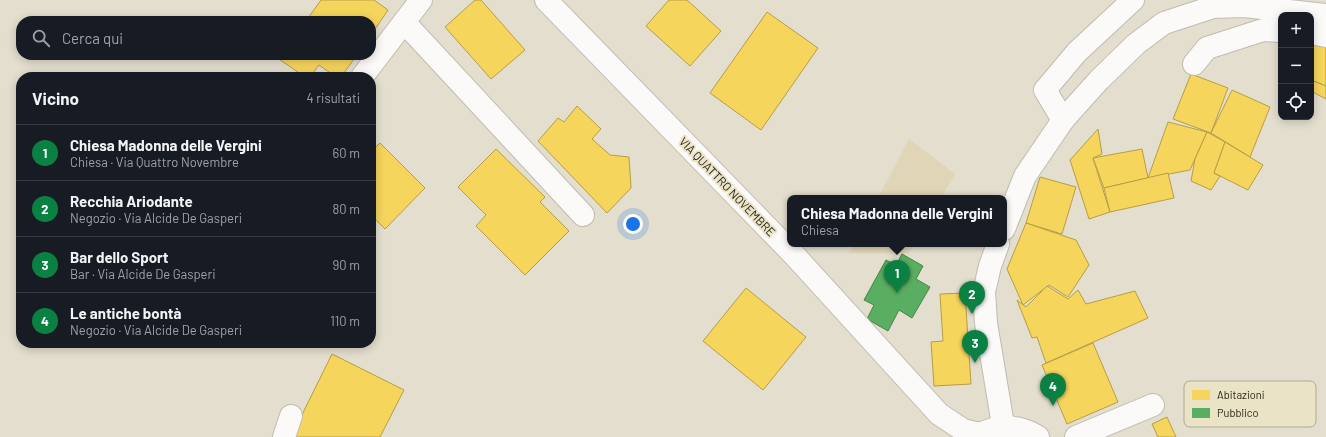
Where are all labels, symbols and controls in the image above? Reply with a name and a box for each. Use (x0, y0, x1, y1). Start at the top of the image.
map controls (1278, 12, 1314, 120)
button: + (1278, 12, 1314, 48)
search box (16, 16, 376, 60)
icon: search (30, 27, 52, 49)
text: Cerca qui (62, 29, 123, 47)
button: − (1278, 48, 1314, 84)
button: locate (1278, 84, 1314, 120)
text: Vicino (32, 88, 79, 108)
text: 4 risultati (307, 90, 360, 106)
street label: VIA QUATTRO NOVEMBRE (677, 134, 779, 239)
text: Chiesa Madonna delle Vergini (70, 136, 262, 154)
text: 1 (43, 145, 47, 161)
text: 60 m (333, 145, 360, 161)
text: Chiesa · Via Quattro Novembre (70, 154, 239, 170)
text: Recchia Ariodante (70, 192, 193, 210)
popup (787, 195, 1007, 247)
text: 2 (41, 201, 49, 217)
text: 80 m (333, 201, 360, 217)
text: Chiesa Madonna delle Vergini (801, 204, 993, 222)
text: Negozio · Via Alcide De Gasperi (70, 210, 242, 226)
your location (623, 214, 643, 234)
text: Chiesa (801, 222, 839, 238)
text: Bar dello Sport (70, 248, 169, 266)
text: 3 (41, 257, 49, 273)
text: 90 m (333, 257, 360, 273)
pin: 1 (884, 260, 910, 293)
text: Bar · Via Alcide De Gasperi (70, 266, 216, 282)
pin: 2 (959, 281, 985, 314)
text: Le antiche bontà (70, 304, 181, 322)
text: 4 (41, 313, 49, 329)
text: 110 m (330, 313, 360, 329)
text: Negozio · Via Alcide De Gasperi (70, 322, 242, 338)
pin: 3 (962, 330, 988, 363)
pin: 4 (1040, 373, 1066, 406)
legend (1184, 381, 1316, 427)
text: Abitazioni (1217, 388, 1265, 401)
text: Pubblico (1217, 406, 1258, 419)

